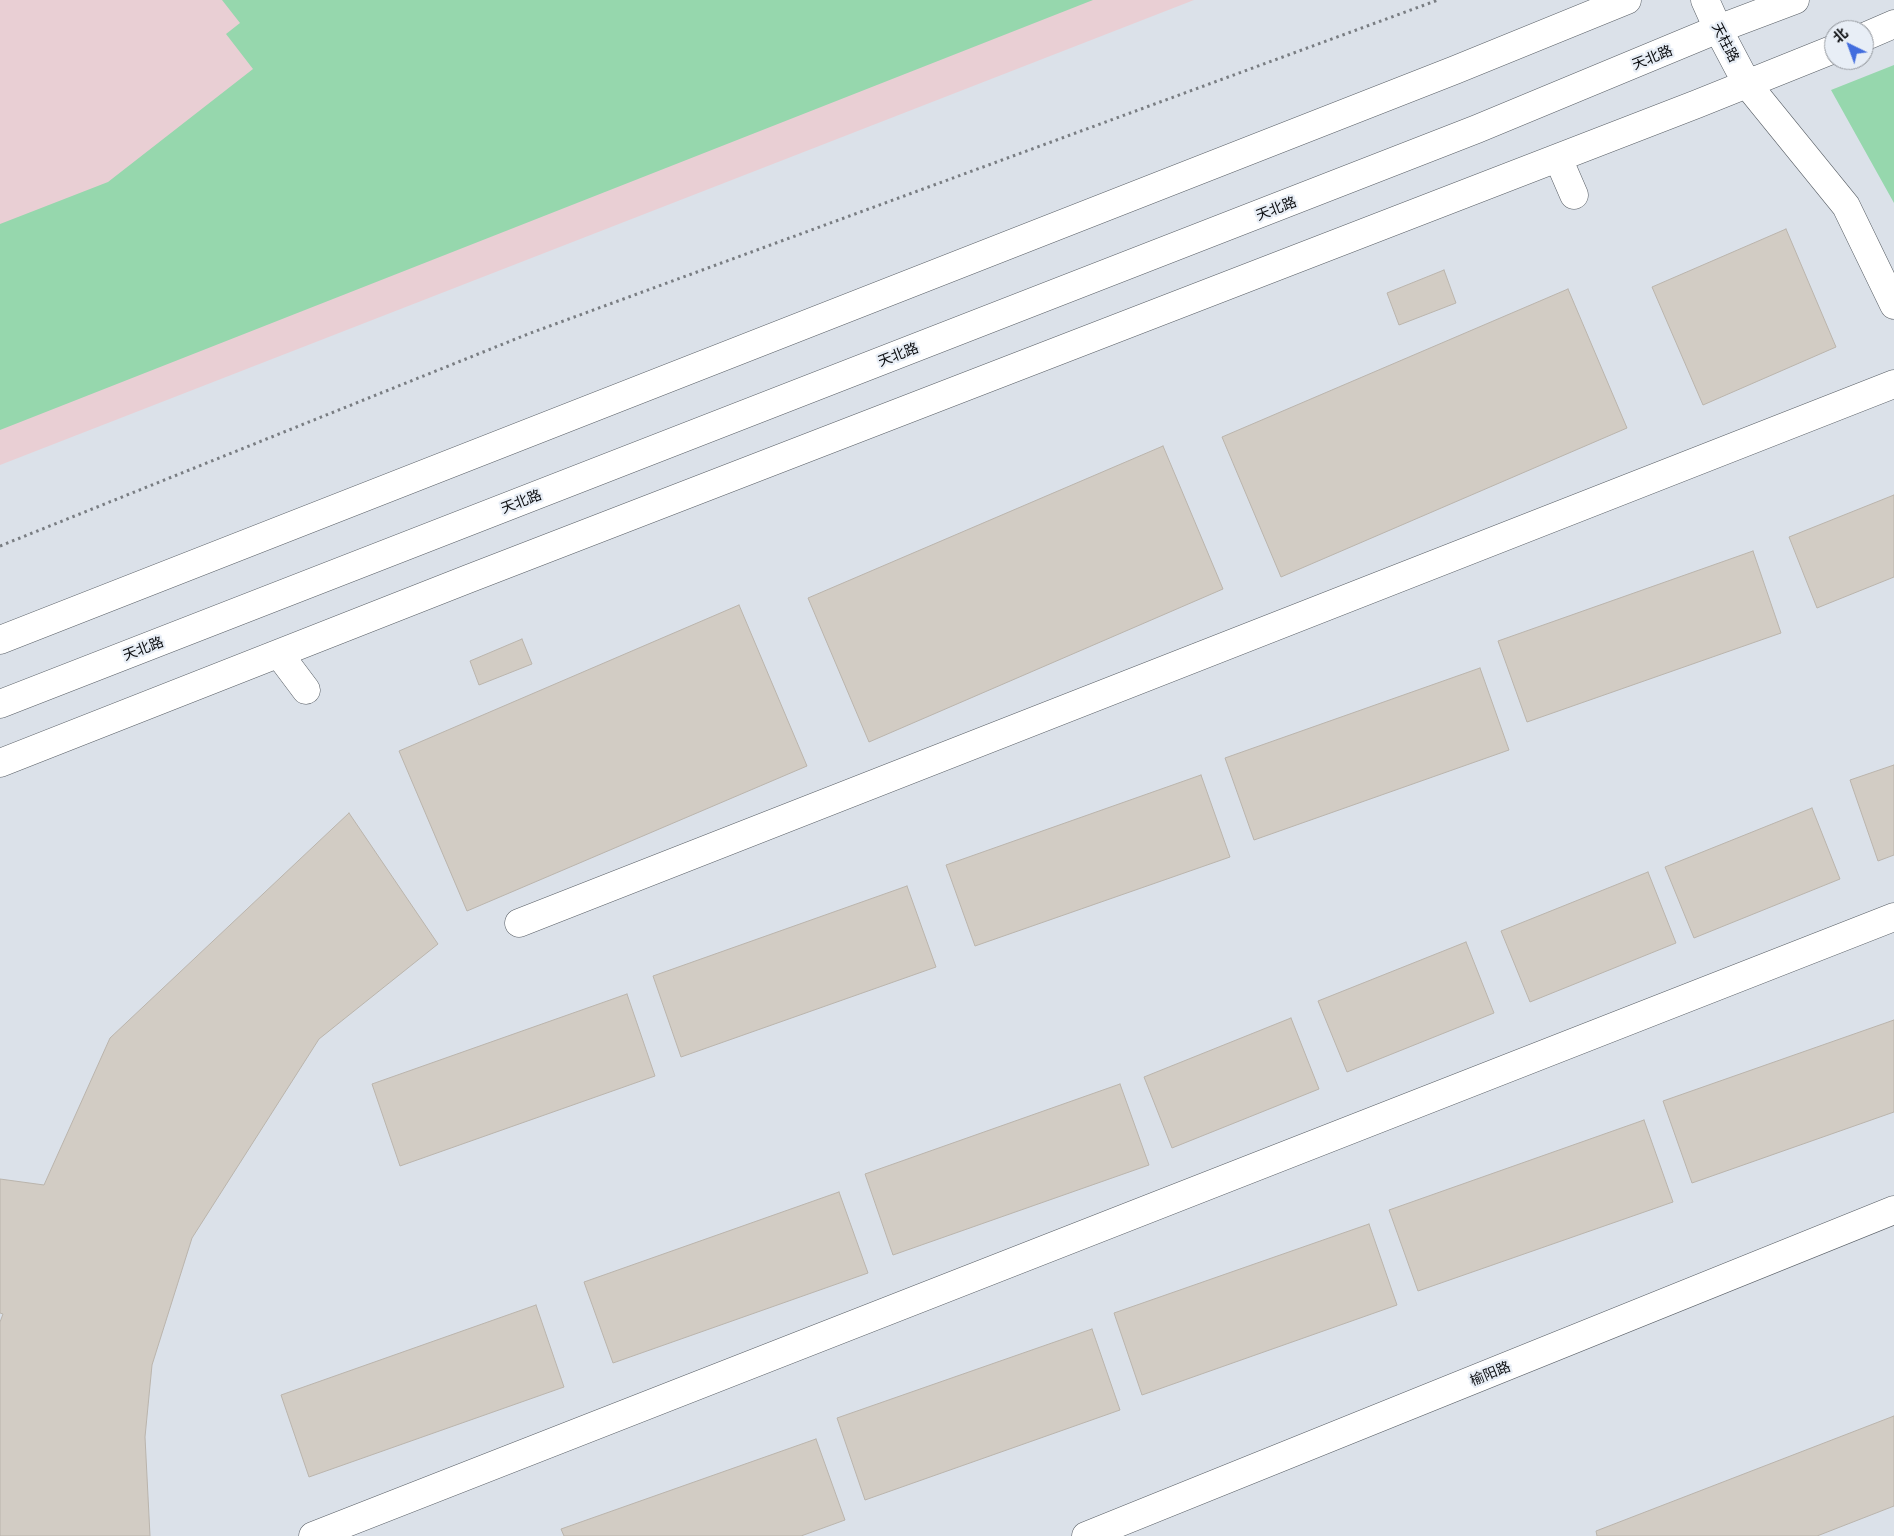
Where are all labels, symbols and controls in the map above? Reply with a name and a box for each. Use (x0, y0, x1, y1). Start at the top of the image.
street label: 天柱路 (1709, 19, 1743, 65)
north arrow (1824, 20, 1874, 70)
text: 北 (1828, 22, 1852, 47)
street label: 天北路 (1629, 41, 1675, 73)
street label: 天北路 (1253, 193, 1299, 223)
street label: 天北路 (875, 339, 921, 369)
street label: 天北路 (498, 486, 544, 516)
street label: 天北路 (120, 633, 166, 663)
street label: 榆阳路 (1467, 1357, 1513, 1389)

